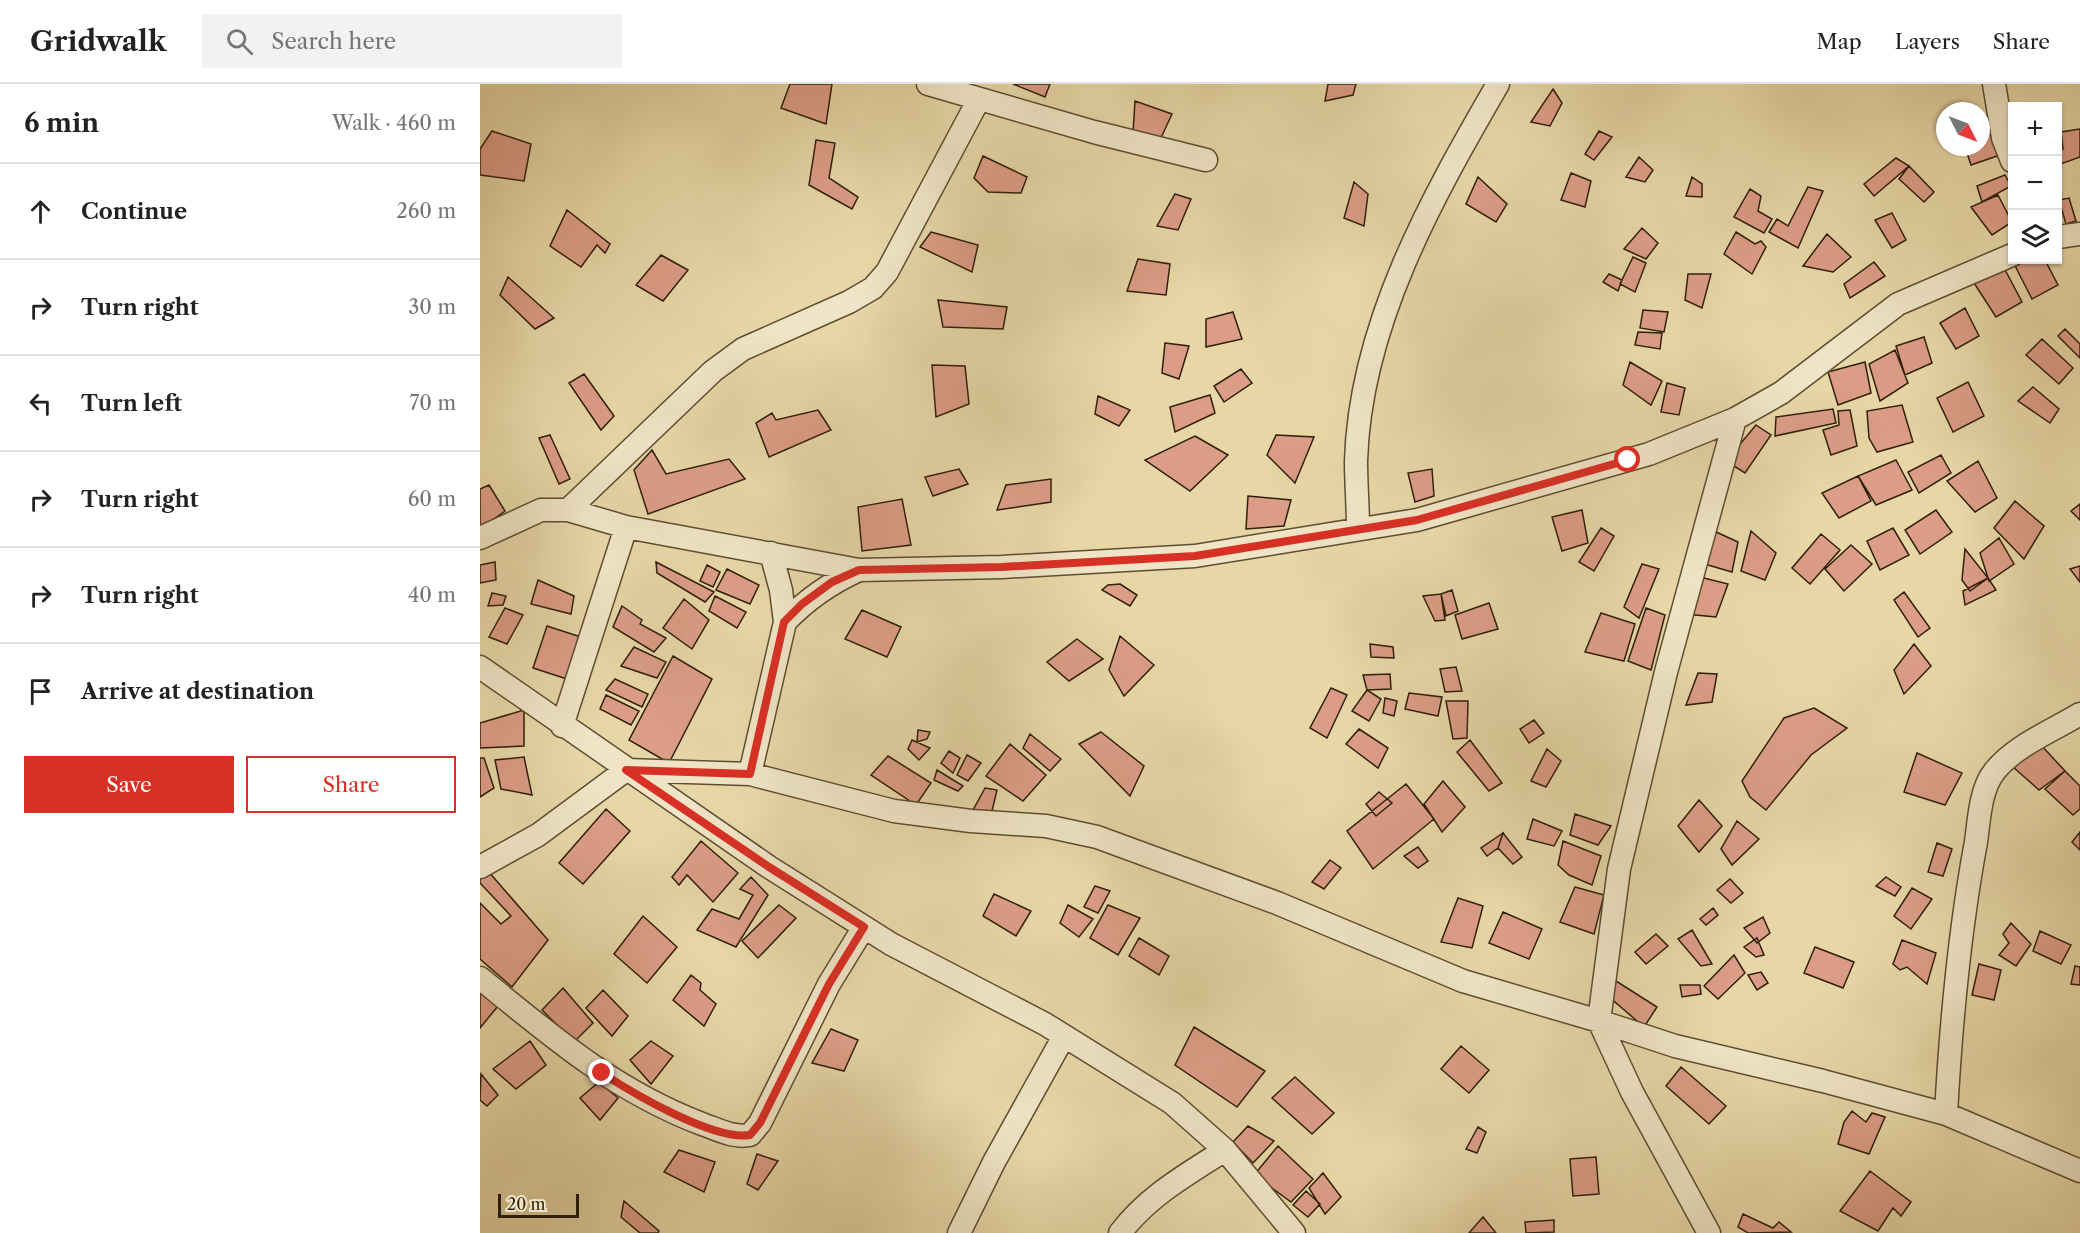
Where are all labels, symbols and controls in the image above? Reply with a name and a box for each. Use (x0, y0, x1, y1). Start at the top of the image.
search box (202, 14, 622, 68)
text: Gridwalk (30, 24, 166, 58)
icon: search (223, 25, 256, 58)
text: Search here (271, 28, 396, 55)
text: Map (1817, 29, 1862, 54)
text: Layers (1895, 29, 1960, 54)
text: Share (1993, 29, 2050, 54)
north arrow (1936, 102, 1990, 156)
map controls (2008, 102, 2062, 264)
button: + (2008, 102, 2062, 156)
text: 6 min (24, 107, 99, 139)
text: Walk · 460 m (332, 111, 456, 135)
button: − (2008, 156, 2062, 210)
icon: ahead (24, 195, 57, 228)
text: Continue (81, 198, 187, 225)
text: 260 m (396, 199, 456, 223)
button: layers (2008, 210, 2062, 264)
icon: right (24, 291, 57, 324)
text: Turn right (81, 294, 199, 321)
text: 30 m (408, 295, 456, 319)
icon: left (24, 387, 57, 420)
text: Turn left (81, 390, 182, 417)
text: 70 m (410, 391, 456, 415)
route start (1614, 446, 1640, 472)
icon: right (24, 483, 57, 516)
text: Turn right (81, 486, 199, 513)
text: 60 m (408, 487, 456, 511)
icon: right (24, 579, 57, 612)
text: Turn right (81, 582, 199, 609)
text: 40 m (408, 583, 456, 607)
icon: arrive (24, 675, 57, 708)
text: Arrive at destination (81, 678, 314, 705)
button: Save (24, 756, 234, 813)
button: Share (246, 756, 456, 813)
route end (588, 1059, 614, 1085)
scale bar (498, 1191, 579, 1218)
text: 20 m (507, 1194, 546, 1214)

